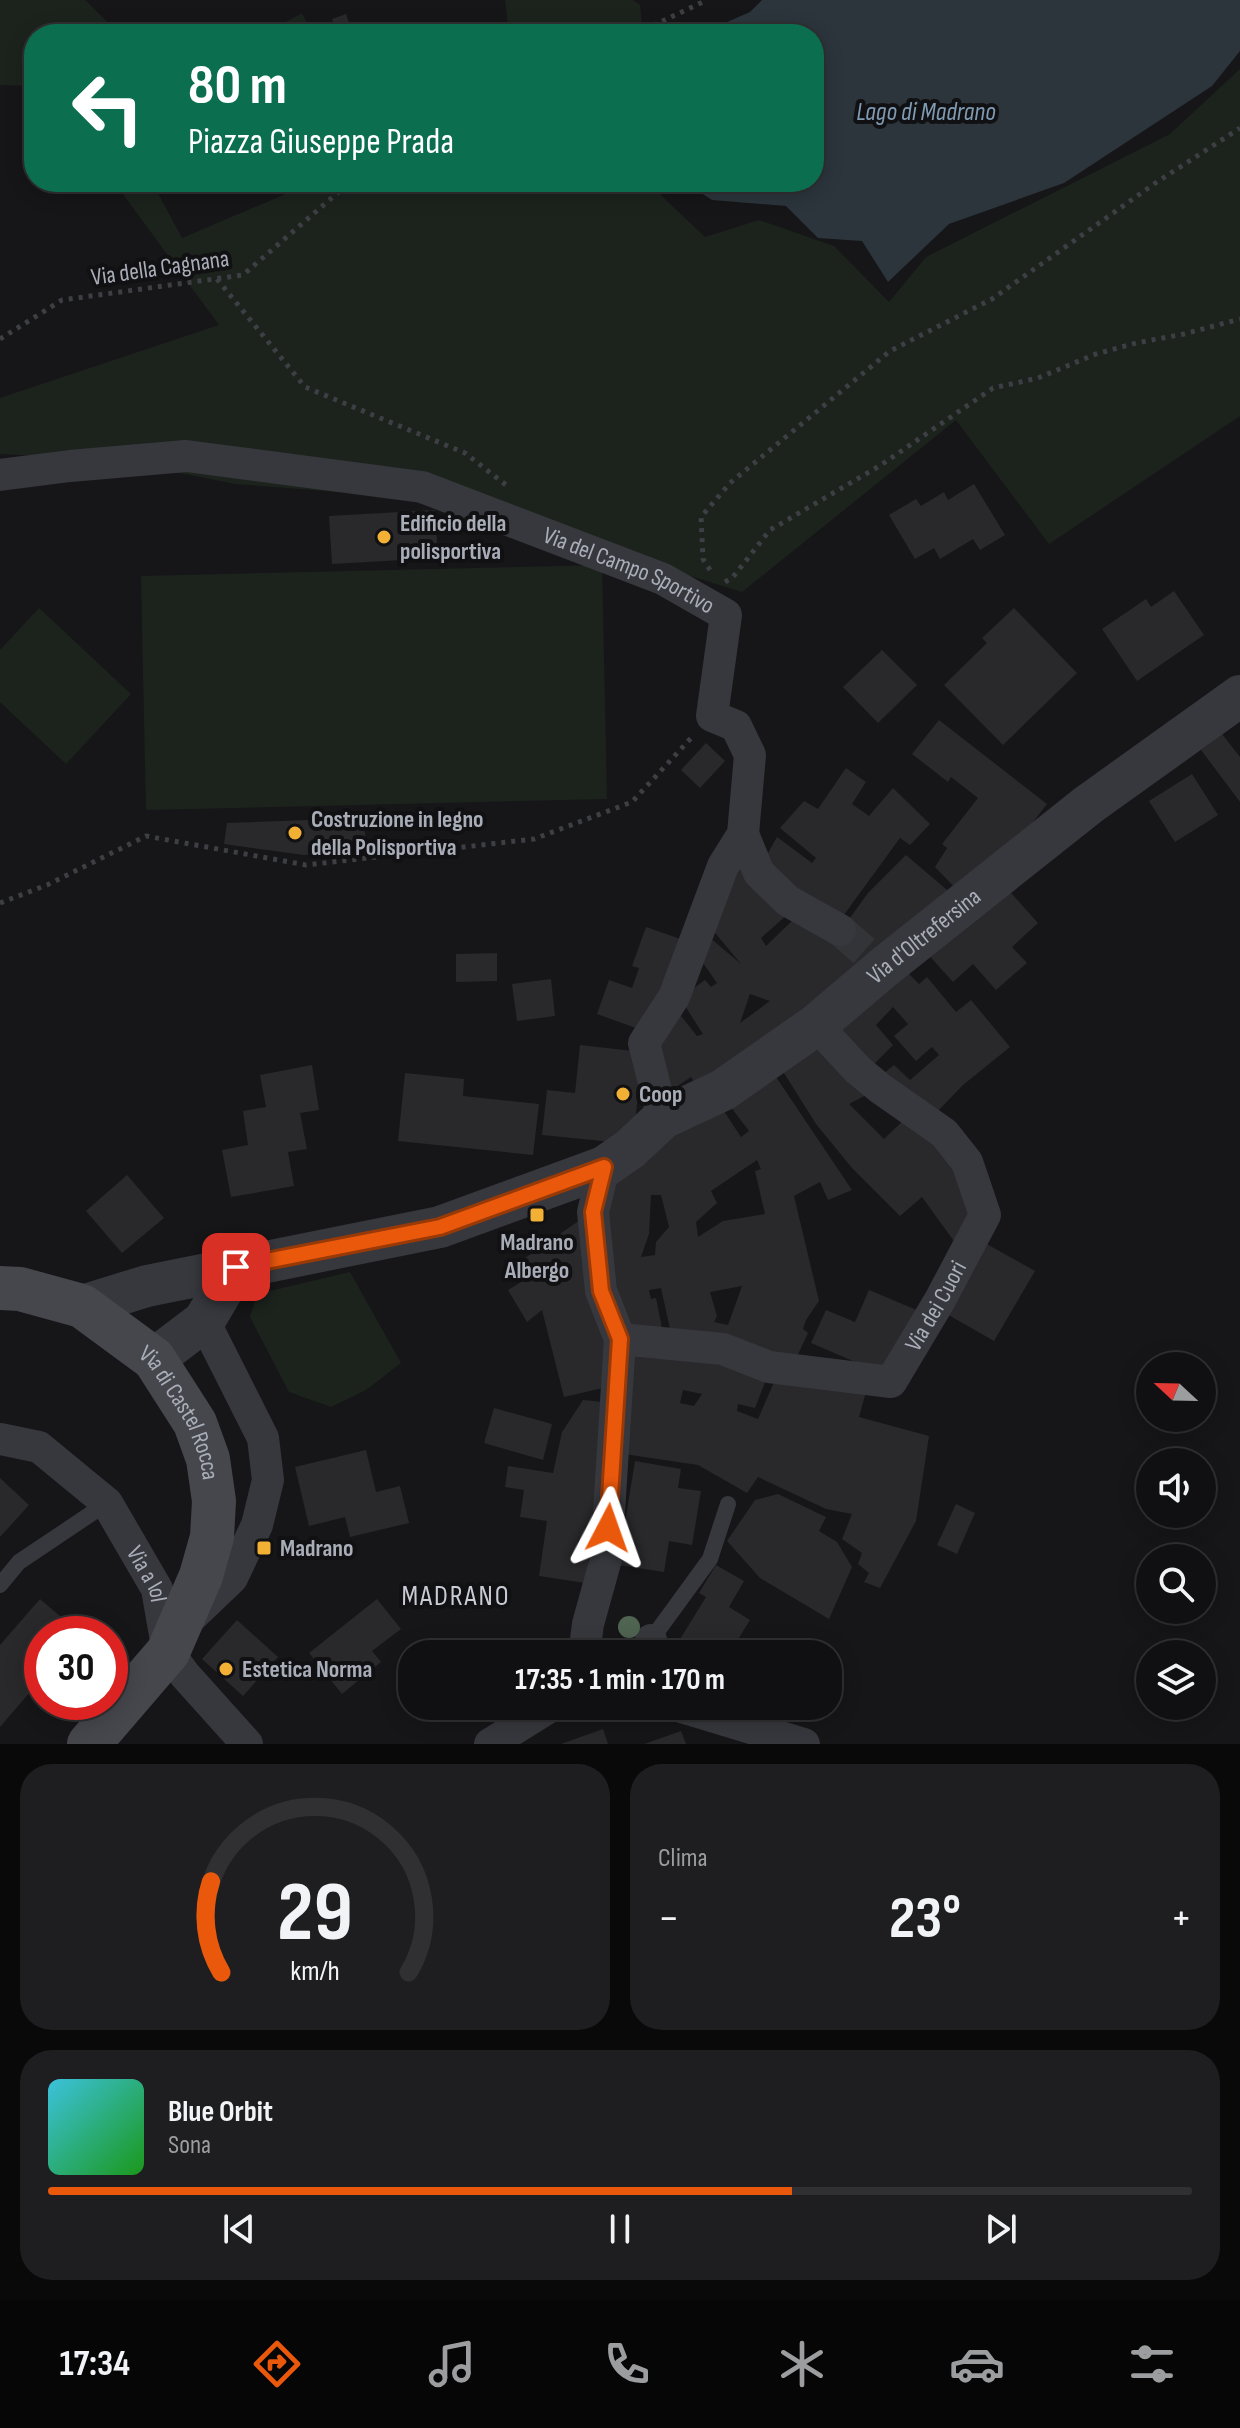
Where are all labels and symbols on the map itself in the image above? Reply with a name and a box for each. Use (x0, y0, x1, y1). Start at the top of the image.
water label: Lago di Madrano (856, 97, 996, 128)
street label: Via della Cagnana (89, 244, 231, 292)
place label: Edificio della polisportiva (400, 509, 506, 566)
street label: Via del Campo Sportivo (539, 520, 720, 620)
marker: Edificio della polisportiva (375, 528, 393, 546)
place label: Costruzione in legno della Polisportiva (311, 805, 484, 862)
marker: Costruzione in legno della Polisportiva (286, 824, 304, 842)
street label: Via d'Oltrefersina (861, 882, 986, 990)
place label: Coop (639, 1080, 682, 1109)
marker: Coop (614, 1085, 632, 1103)
marker: Madrano Albergo (528, 1206, 546, 1224)
place label: Madrano Albergo (500, 1228, 574, 1285)
pin (202, 1233, 270, 1301)
street label: Via dei Cuori (898, 1256, 973, 1356)
street label: Via di Castel Rocca (134, 1339, 225, 1482)
north arrow (1136, 1352, 1216, 1432)
position arrow (566, 1486, 650, 1570)
place label: Madrano (280, 1534, 354, 1563)
marker: Madrano (255, 1539, 273, 1557)
street label: Via a Iol (120, 1540, 174, 1604)
district label: MADRANO (401, 1580, 511, 1613)
speed limit sign: 30 (24, 1616, 128, 1720)
place label: Estetica Norma (242, 1655, 372, 1684)
marker: Estetica Norma (217, 1660, 235, 1678)

